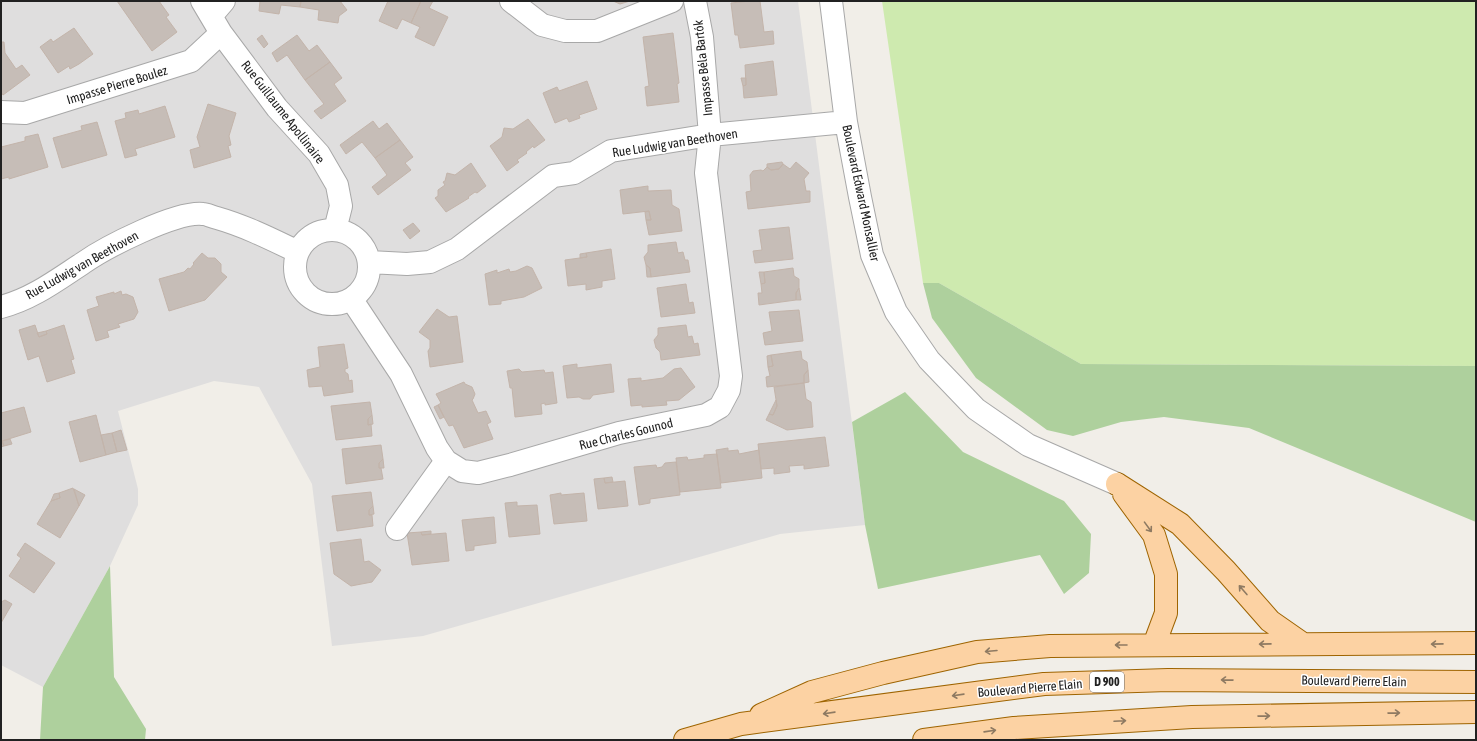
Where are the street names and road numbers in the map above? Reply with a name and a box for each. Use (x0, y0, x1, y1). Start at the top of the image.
street label: Impasse Béla Bartók (690, 19, 715, 117)
street label: Rue Guillaume Apollinaire (238, 58, 328, 167)
street label: Impasse Pierre Boulez (65, 62, 169, 107)
street label: Boulevard Edward Monsallier (839, 123, 883, 263)
street label: Rue Ludwig van Beethoven (611, 126, 739, 160)
street label: Rue Ludwig van Beethoven (23, 228, 141, 302)
street label: Rue Charles Gounod (578, 415, 674, 453)
road number: D 900 (1090, 672, 1124, 692)
street label: Boulevard Pierre Elain (1301, 673, 1407, 689)
street label: Boulevard Pierre Elain (977, 676, 1083, 700)

